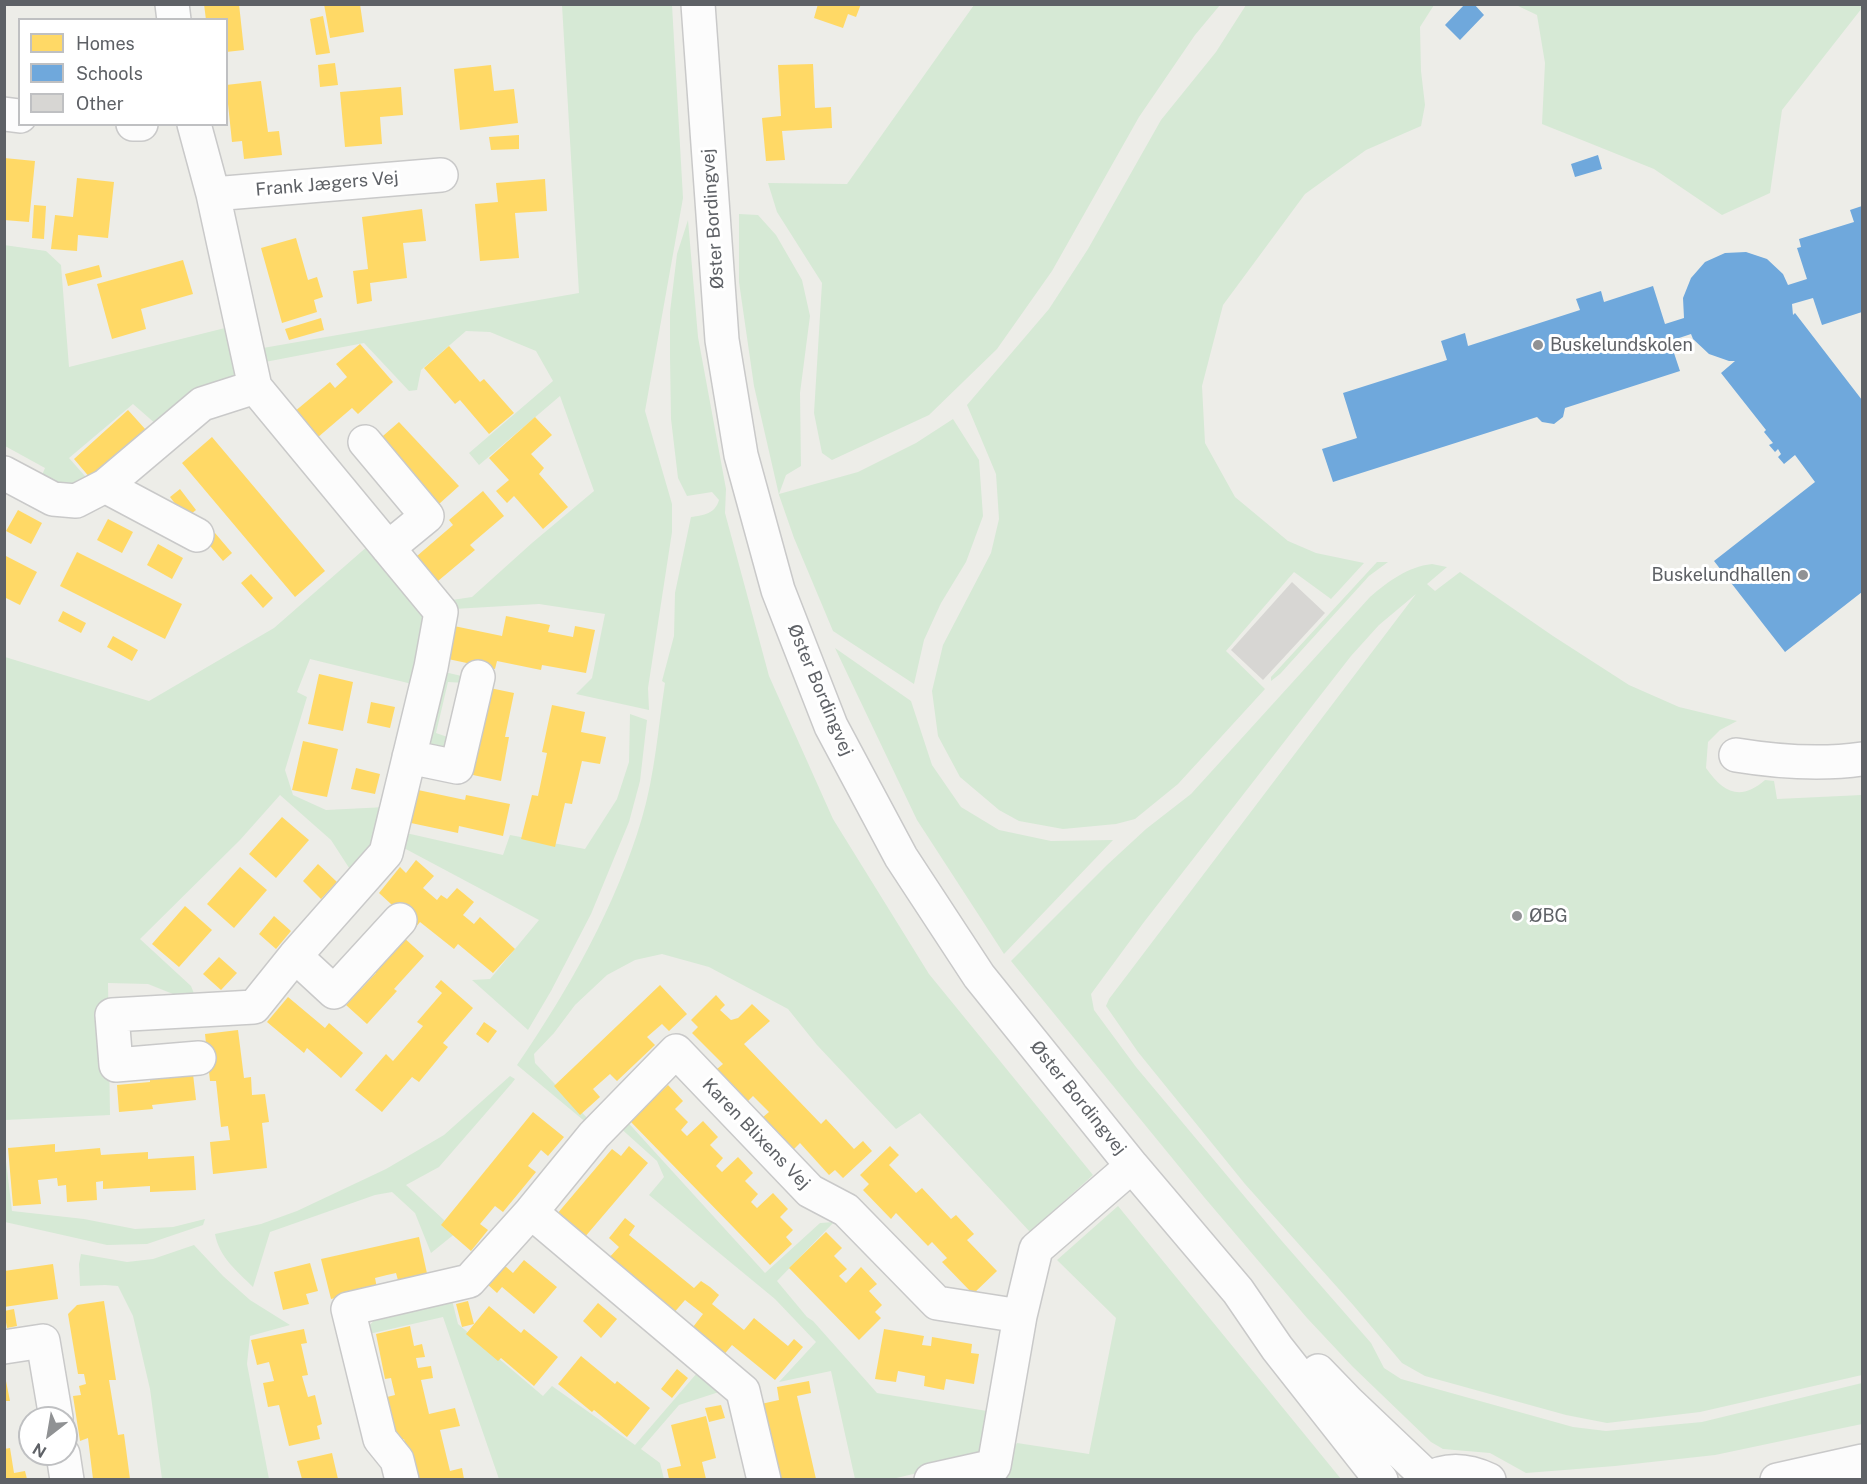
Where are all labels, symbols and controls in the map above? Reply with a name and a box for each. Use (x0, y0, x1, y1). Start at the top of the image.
legend (18, 18, 228, 126)
text: Homes (76, 33, 135, 54)
text: Schools (76, 63, 143, 84)
text: Other (76, 93, 124, 114)
street label: Øster Bordingvej (697, 148, 729, 290)
street label: Frank Jægers Vej (255, 167, 399, 201)
place label: Buskelundskolen (1550, 334, 1693, 356)
marker: Buskelundskolen (1531, 338, 1545, 352)
place label: Buskelundhallen (1651, 564, 1791, 586)
marker: Buskelundhallen (1796, 568, 1810, 582)
street label: Øster Bordingvej (783, 621, 857, 759)
place label: ØBG (1529, 905, 1568, 927)
marker: ØBG (1510, 909, 1524, 923)
street label: Øster Bordingvej (1025, 1036, 1131, 1160)
street label: Karen Blixens Vej (698, 1074, 814, 1194)
north arrow (18, 1406, 78, 1466)
text: N (29, 1439, 50, 1462)

